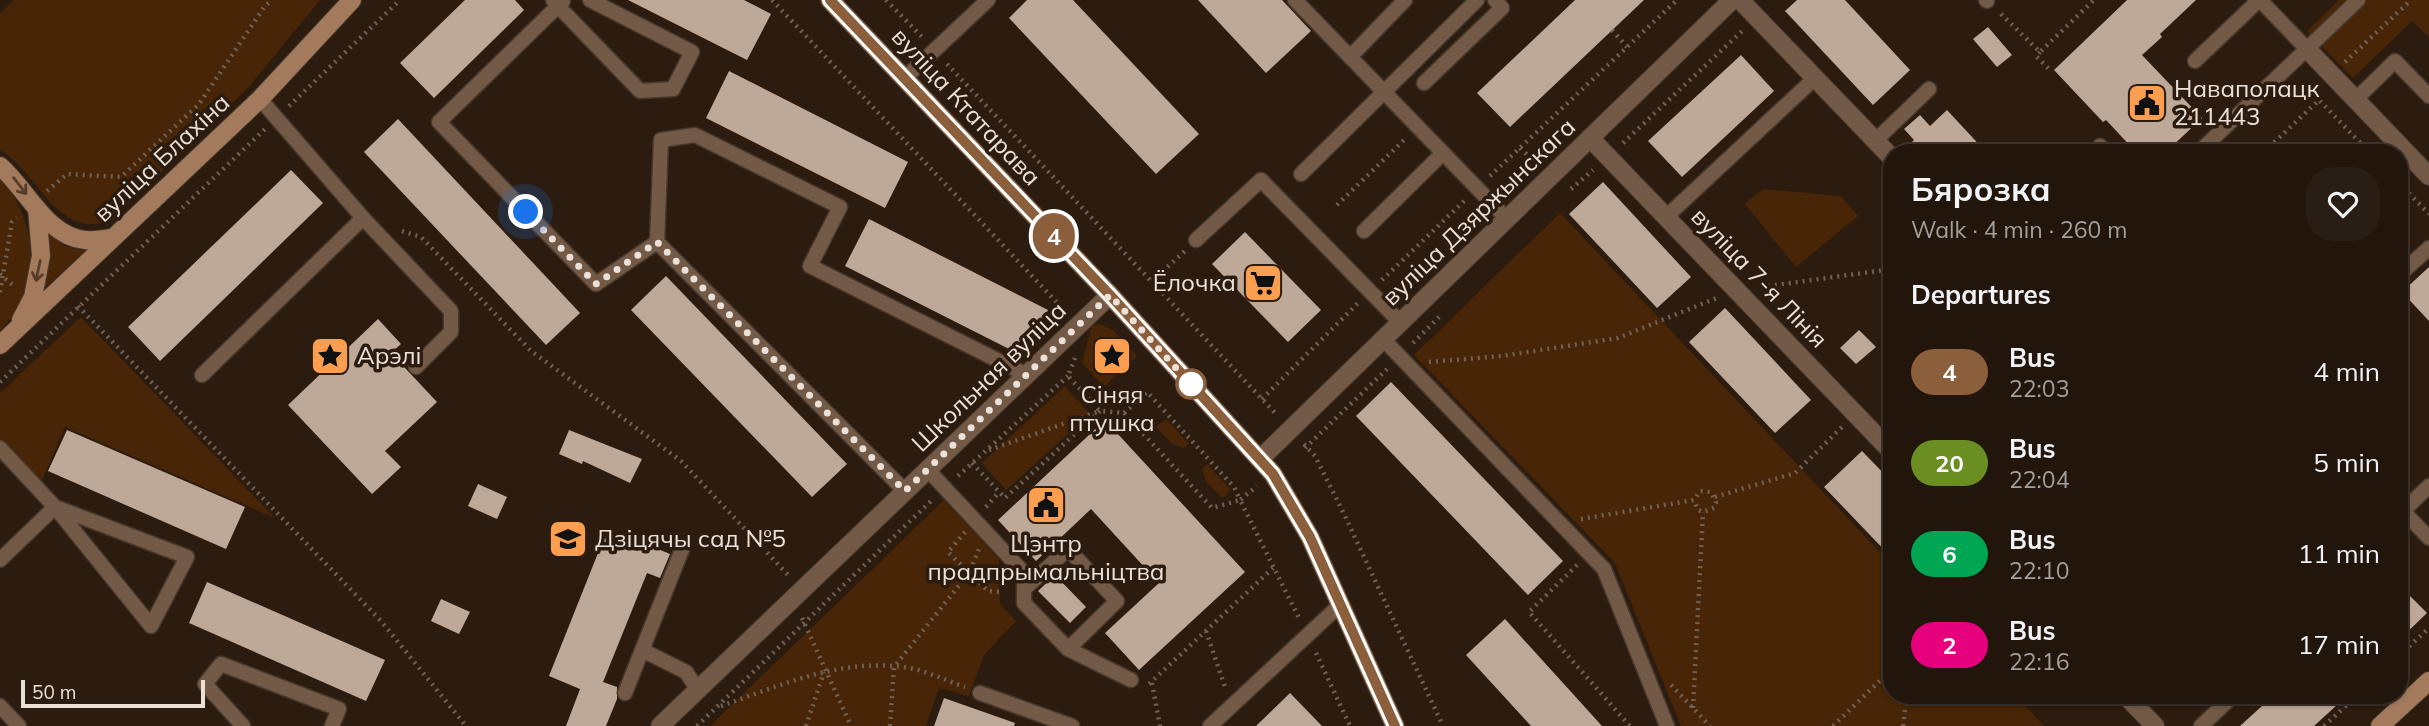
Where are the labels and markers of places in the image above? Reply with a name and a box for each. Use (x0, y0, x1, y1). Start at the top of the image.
place label: Наваполацк 211443 (2174, 73, 2319, 131)
public building icon: Наваполацк 211443 (2126, 82, 2168, 124)
supermarket icon: Ёлочка (1242, 262, 1284, 304)
place label: Ёлочка (1153, 267, 1236, 297)
place icon: Арэлі (309, 335, 351, 377)
place icon: Сіняя птушка (1091, 335, 1133, 377)
place label: Арэлі (357, 340, 422, 370)
unlabelled marker (1176, 369, 1206, 399)
place label: Сіняя птушка (1069, 379, 1155, 437)
public building icon: Цэнтр прадпрымальніцтва (1025, 484, 1067, 526)
school or university icon: Дзіцячы сад №5 (547, 518, 589, 560)
place label: Дзіцячы сад №5 (595, 523, 786, 553)
place label: Цэнтр прадпрымальніцтва (928, 528, 1164, 586)

